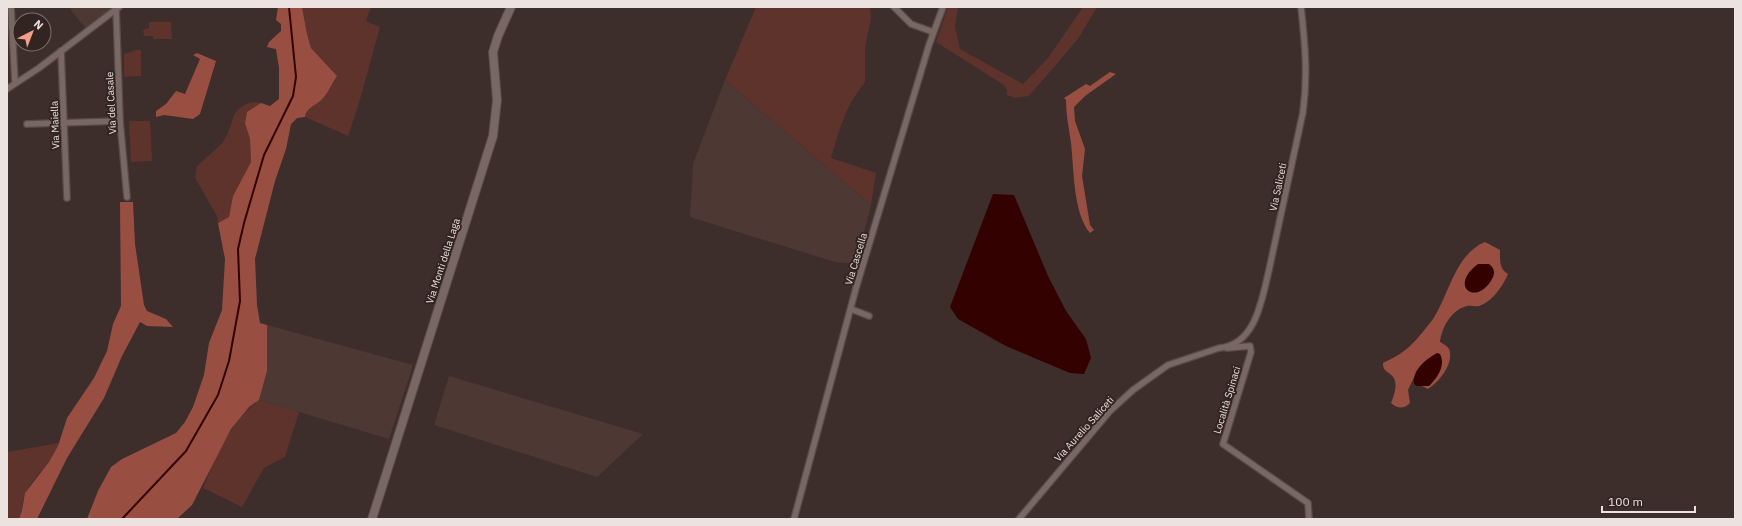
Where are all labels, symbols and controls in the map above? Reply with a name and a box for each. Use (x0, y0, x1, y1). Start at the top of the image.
north arrow (12, 12, 52, 52)
text: N (31, 17, 46, 32)
street label: Via del Casale (103, 71, 119, 135)
street label: Via Maiella (48, 100, 62, 149)
street label: Via Saliceti (1267, 162, 1289, 212)
street label: Via Monti della Laga (423, 216, 463, 306)
street label: Via Cascella (842, 231, 870, 287)
street label: Località Spinaci (1211, 365, 1243, 435)
street label: Via Aurelio Saliceti (1051, 394, 1117, 464)
scale bar (1602, 488, 1695, 514)
text: 100 m (1608, 494, 1643, 509)

